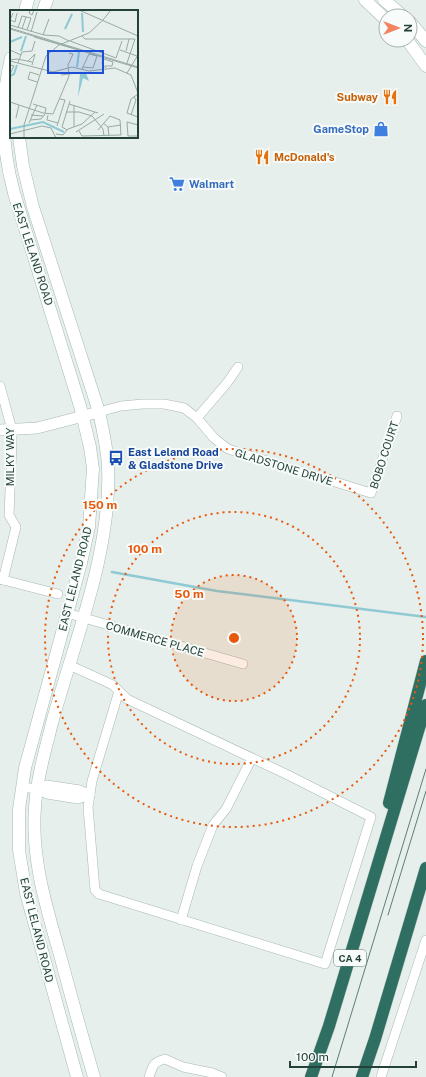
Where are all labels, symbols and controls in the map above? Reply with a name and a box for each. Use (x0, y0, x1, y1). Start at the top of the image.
north arrow (378, 8, 418, 48)
inset map (10, 10, 138, 138)
text: N (402, 24, 414, 32)
restaurant icon: Subway (381, 88, 399, 106)
place label: Subway (337, 91, 379, 103)
shop icon: GameStop (372, 120, 390, 138)
place label: GameStop (313, 123, 369, 135)
restaurant icon: McDonald's (253, 148, 271, 166)
place label: McDonald's (274, 151, 335, 163)
supermarket icon: Walmart (168, 175, 186, 193)
place label: Walmart (189, 178, 234, 190)
street label: EAST LELAND ROAD (11, 201, 55, 307)
street label: BOBO COURT (367, 419, 401, 490)
street label: MILKY WAY (4, 427, 16, 486)
place label: East Leland Road & Gladstone Drive (128, 446, 223, 471)
street label: GLADSTONE DRIVE (234, 446, 335, 488)
bus stop icon: East Leland Road & Gladstone Drive (107, 449, 125, 467)
text: 150 m (83, 498, 117, 512)
street label: EAST LELAND ROAD (56, 525, 94, 633)
text: 100 m (128, 542, 162, 556)
text: 50 m (174, 587, 204, 601)
street label: COMMERCE PLACE (104, 619, 206, 659)
centre of rings (227, 631, 241, 645)
street label: EAST LELAND ROAD (18, 876, 56, 984)
road number: CA 4 (334, 950, 366, 966)
scale bar (290, 1043, 416, 1069)
text: 100 m (296, 1050, 329, 1064)

